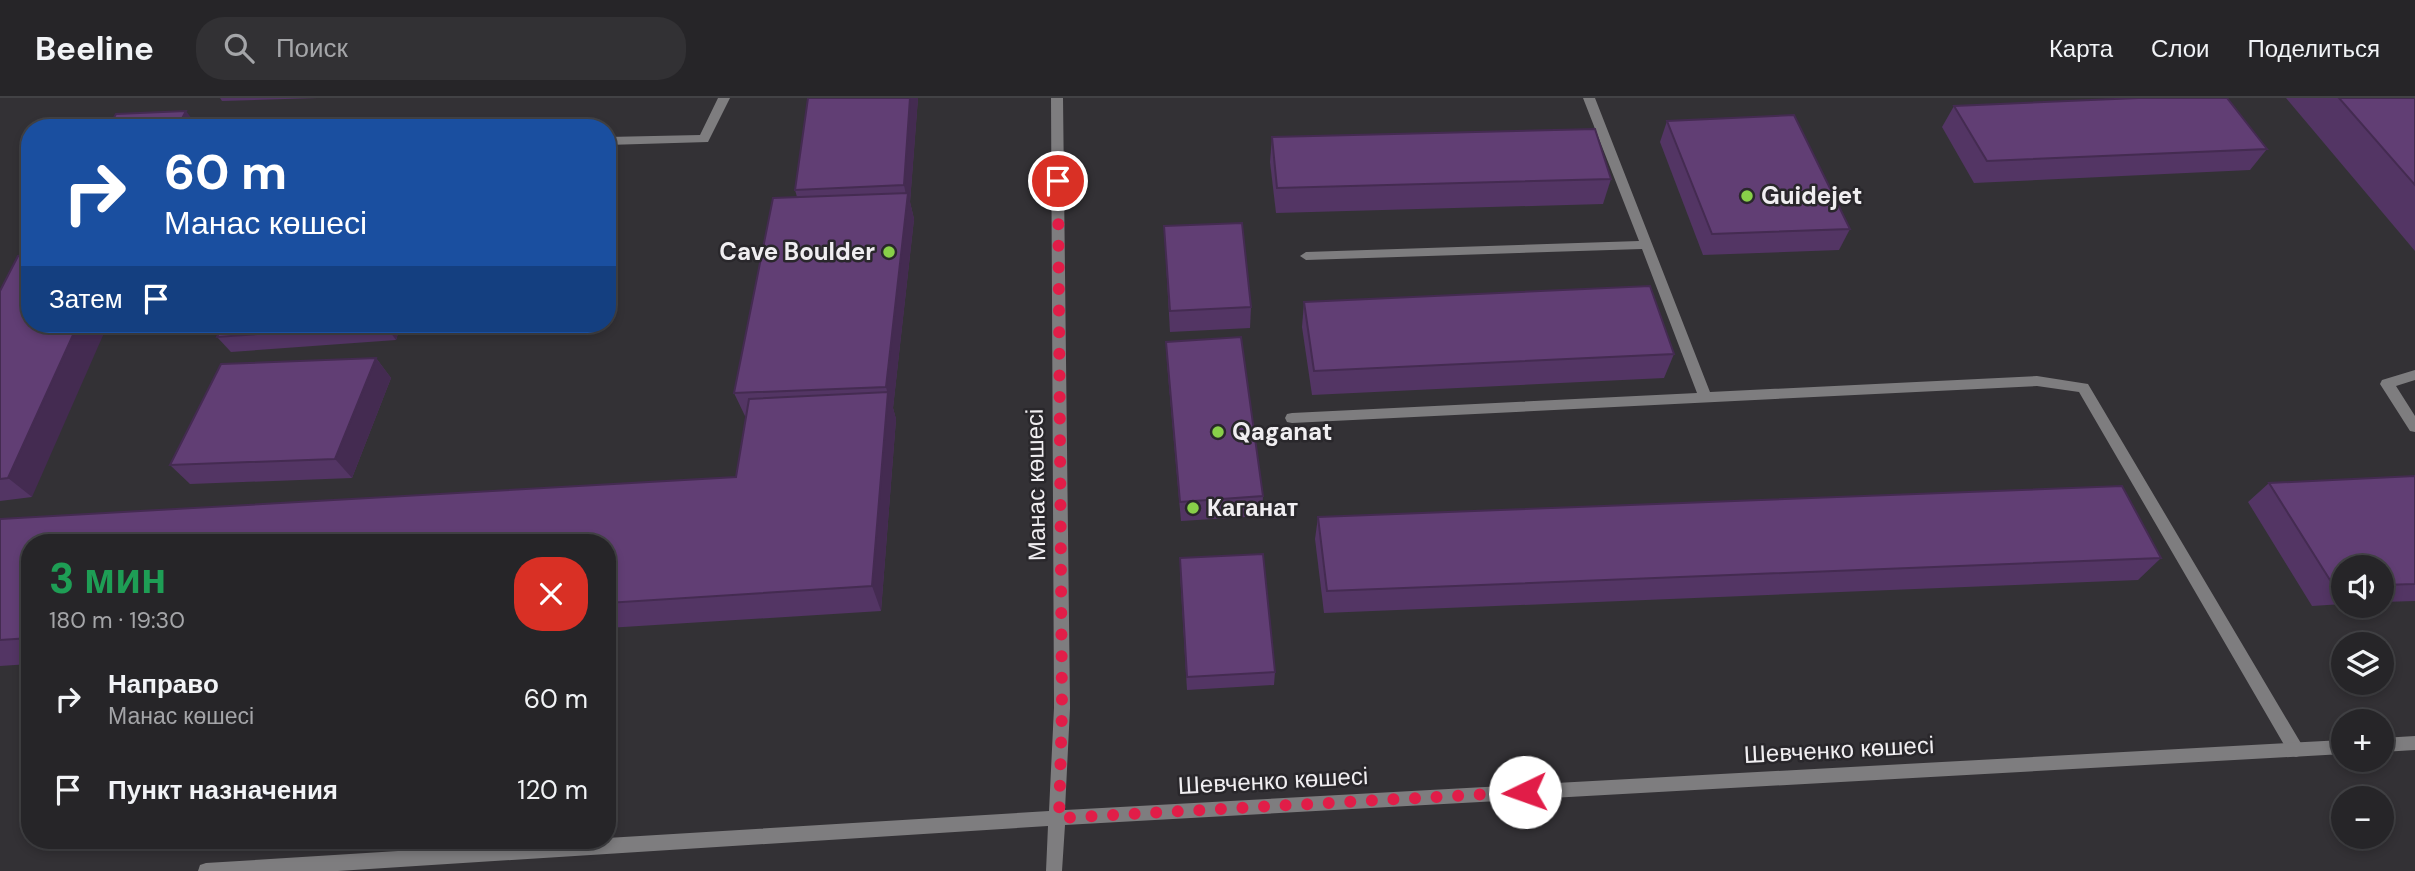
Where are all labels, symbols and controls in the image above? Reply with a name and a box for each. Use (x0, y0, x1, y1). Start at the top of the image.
search box (196, 17, 686, 80)
text: Beeline (35, 27, 154, 70)
icon: search (220, 29, 258, 67)
text: Поиск (276, 31, 348, 65)
text: Карта (2049, 33, 2113, 64)
text: Слои (2151, 33, 2209, 64)
text: Поделиться (2247, 33, 2380, 64)
text: 60 m (164, 140, 287, 204)
icon: right (49, 147, 140, 238)
pin (1028, 151, 1088, 211)
icon: arrive (1039, 162, 1077, 200)
place label: Guidejet (1761, 180, 1862, 211)
marker: Guidejet (1739, 188, 1755, 204)
text: Манас көшесі (164, 202, 367, 244)
place label: Cave Boulder (719, 236, 875, 267)
marker: Cave Boulder (881, 244, 897, 260)
icon: arrive (137, 280, 175, 318)
text: Затем (49, 282, 123, 316)
street label: Манас көшесі (1019, 409, 1052, 561)
place label: Qaganat (1232, 416, 1332, 447)
marker: Qaganat (1210, 424, 1226, 440)
place label: Каганат (1207, 492, 1298, 523)
marker: Каганат (1185, 500, 1201, 516)
text: 3 мин (49, 551, 166, 606)
map controls (2331, 555, 2394, 849)
button: sound (2331, 555, 2394, 618)
button: close (514, 557, 588, 631)
text: 180 m · 19:30 (49, 605, 185, 635)
button: layers (2331, 632, 2394, 695)
text: Направо (108, 667, 219, 701)
icon: right (49, 680, 87, 718)
text: 60 m (524, 682, 588, 716)
text: Манас көшесі (108, 701, 254, 731)
button: + (2331, 709, 2394, 772)
street label: Шевченко көшесі (1743, 729, 1935, 770)
position arrow (1488, 755, 1562, 829)
street label: Шевченко көшесі (1177, 760, 1369, 801)
icon: arrive (49, 771, 87, 809)
text: Пункт назначения (108, 773, 338, 807)
text: 120 m (517, 773, 588, 807)
button: − (2331, 786, 2394, 849)

